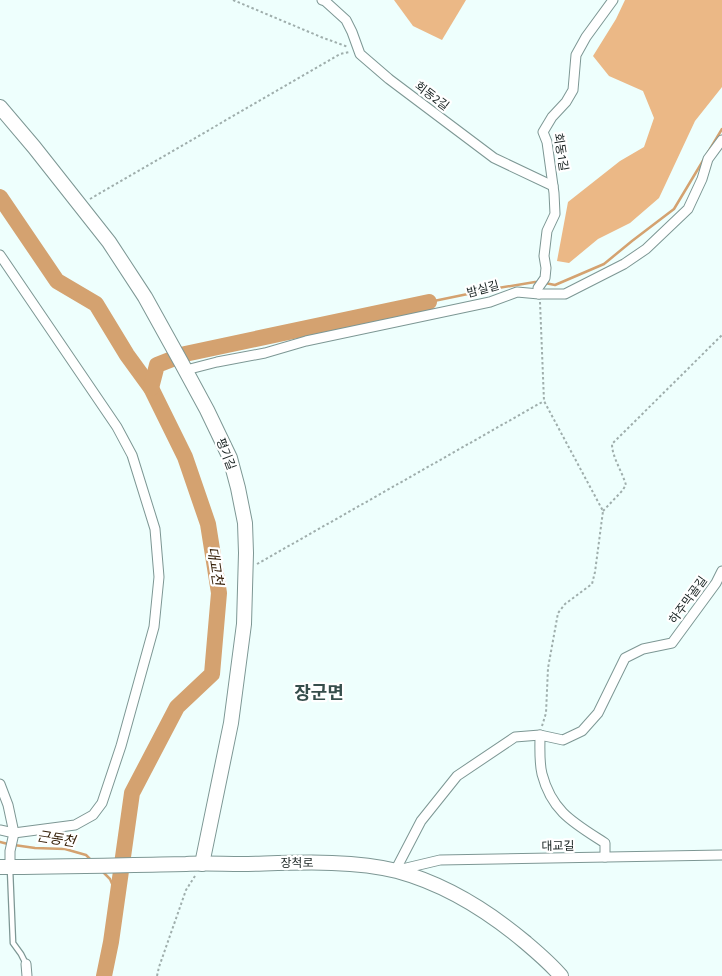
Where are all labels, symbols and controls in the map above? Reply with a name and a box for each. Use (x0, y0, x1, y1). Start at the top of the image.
street label: 회동2길 (412, 79, 452, 113)
street label: 회동1길 (551, 132, 571, 172)
street label: 밤실길 (465, 278, 501, 300)
street label: 평기길 (214, 436, 238, 472)
water label: 대교천 (204, 546, 227, 588)
street label: 하주막골길 (666, 574, 710, 626)
district label: 장군면 (294, 682, 344, 704)
water label: 근동천 (36, 828, 78, 851)
street label: 대교길 (541, 839, 575, 853)
street label: 장척로 (280, 856, 314, 870)

